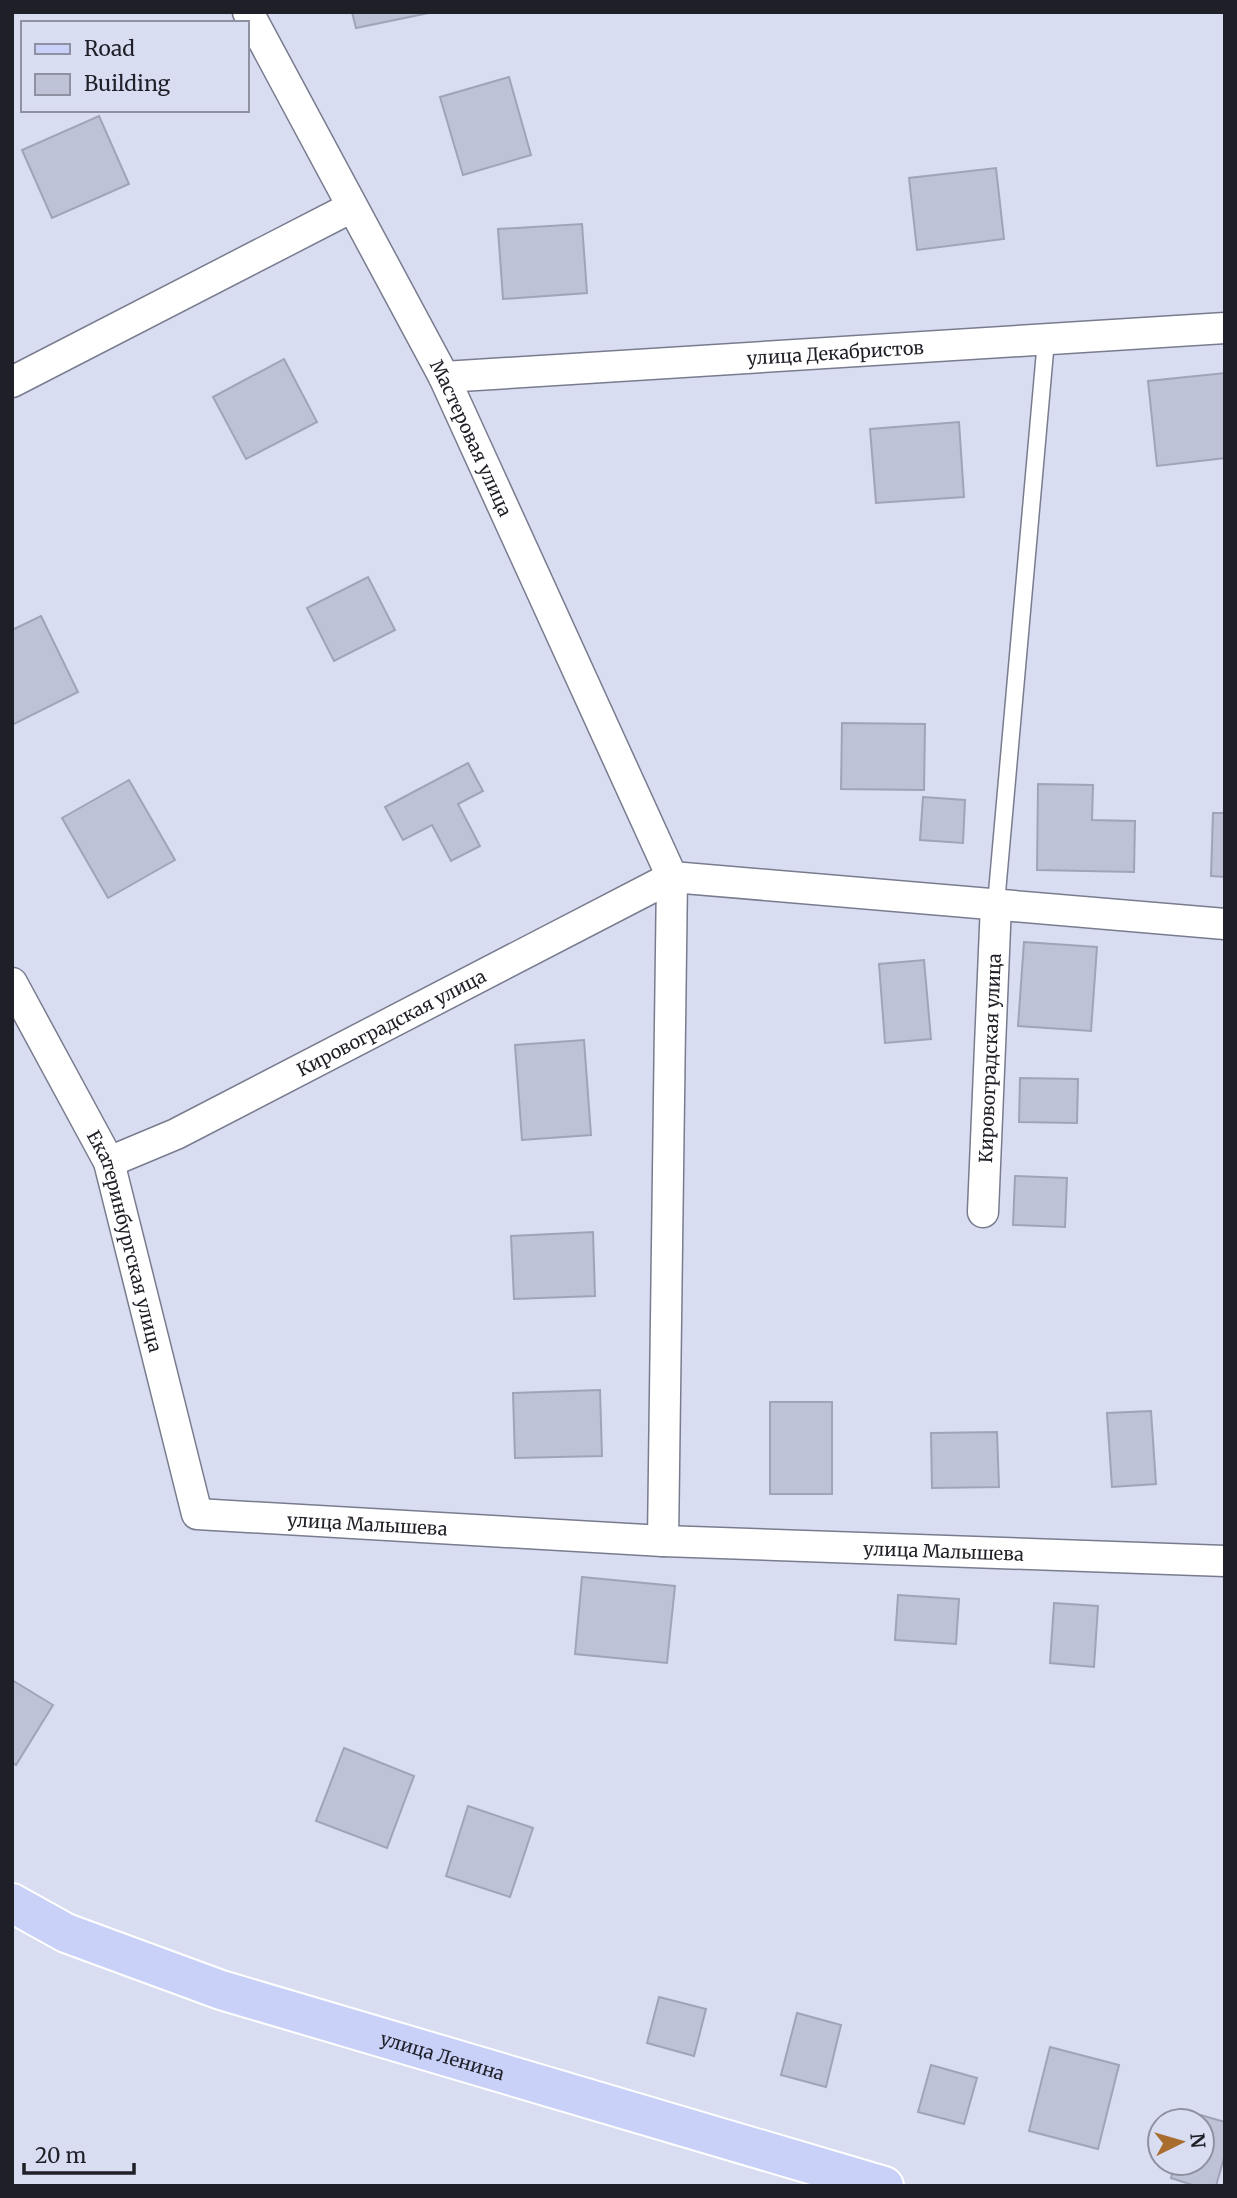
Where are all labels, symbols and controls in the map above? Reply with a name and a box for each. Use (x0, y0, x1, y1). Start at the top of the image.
legend (21, 21, 248, 112)
text: Road (84, 35, 135, 62)
text: Building (84, 70, 171, 97)
street label: улица Декабристов (746, 335, 925, 369)
street label: Мастеровая улица (425, 355, 518, 520)
street label: Кировоградская улица (974, 952, 1005, 1164)
street label: Кировоградская улица (293, 964, 490, 1081)
street label: Екатеринбургская улица (82, 1126, 168, 1355)
street label: улица Малышева (286, 1508, 448, 1540)
street label: улица Малышева (863, 1537, 1025, 1565)
street label: улица Ленина (378, 2026, 508, 2085)
north arrow (1146, 2107, 1216, 2177)
scale bar (24, 2132, 135, 2176)
text: N (1185, 2132, 1211, 2149)
text: 20 m (35, 2142, 87, 2169)

